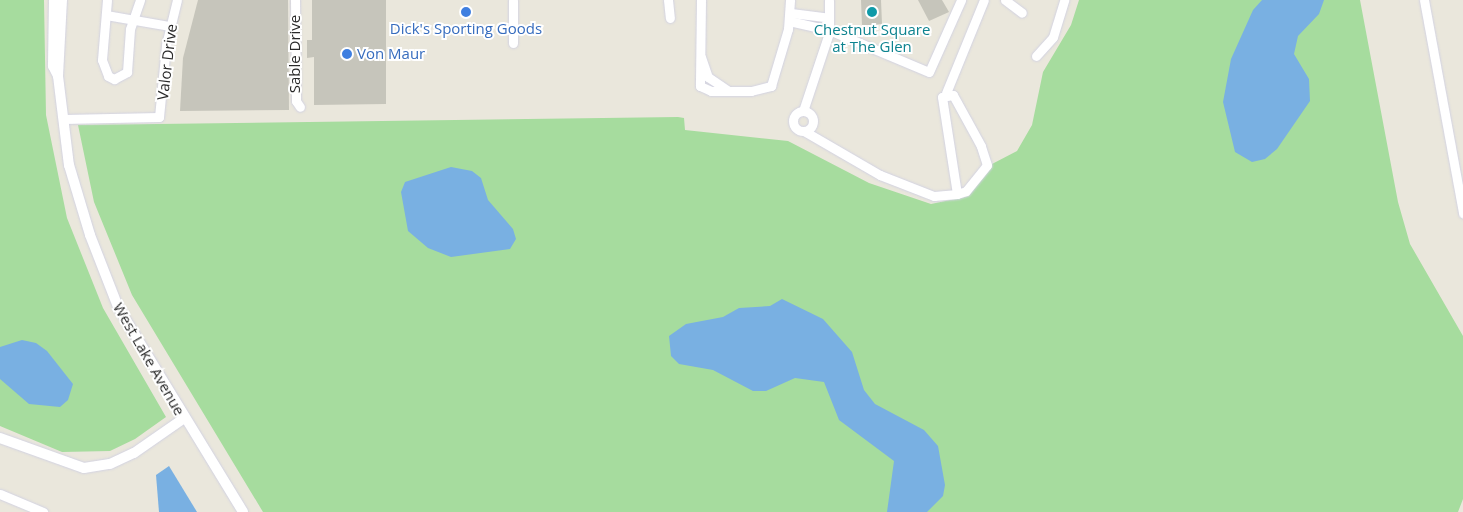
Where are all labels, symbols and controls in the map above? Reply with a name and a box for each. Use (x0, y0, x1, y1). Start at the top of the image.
marker: Dick's Sporting Goods (460, 6, 472, 18)
marker: Chestnut Square at The Glen (866, 6, 878, 18)
street label: Sable Drive (286, 15, 304, 93)
place label: Dick's Sporting Goods (390, 20, 542, 38)
place label: Chestnut Square at The Glen (814, 20, 930, 55)
street label: Valor Drive (153, 23, 181, 101)
place label: Von Maur (357, 45, 425, 63)
marker: Von Maur (341, 48, 353, 60)
street label: West Lake Avenue (109, 299, 189, 419)

